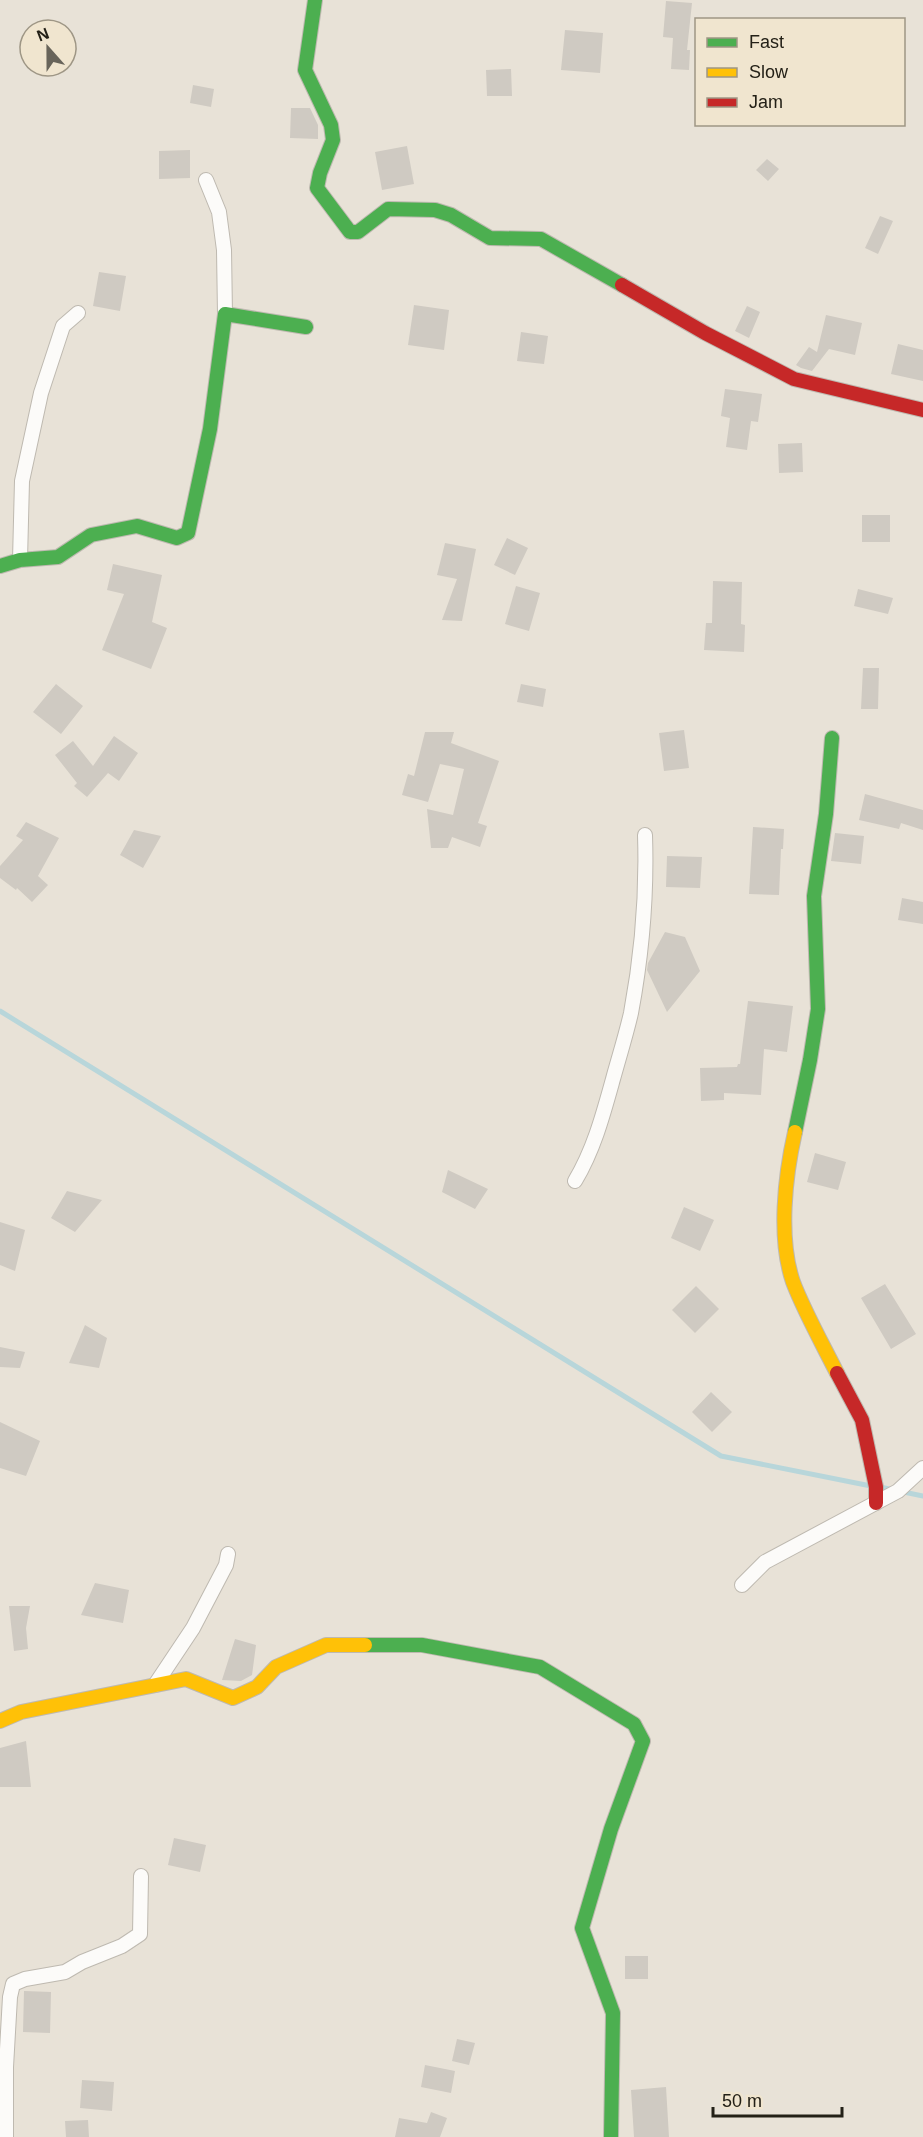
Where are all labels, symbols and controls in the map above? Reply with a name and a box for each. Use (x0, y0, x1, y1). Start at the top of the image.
north arrow (18, 18, 78, 78)
legend (695, 18, 905, 126)
text: N (34, 24, 51, 44)
text: Fast (749, 32, 784, 52)
text: Slow (749, 62, 789, 82)
text: Jam (749, 92, 783, 112)
scale bar (713, 2080, 842, 2118)
text: 50 m (722, 2091, 762, 2111)

